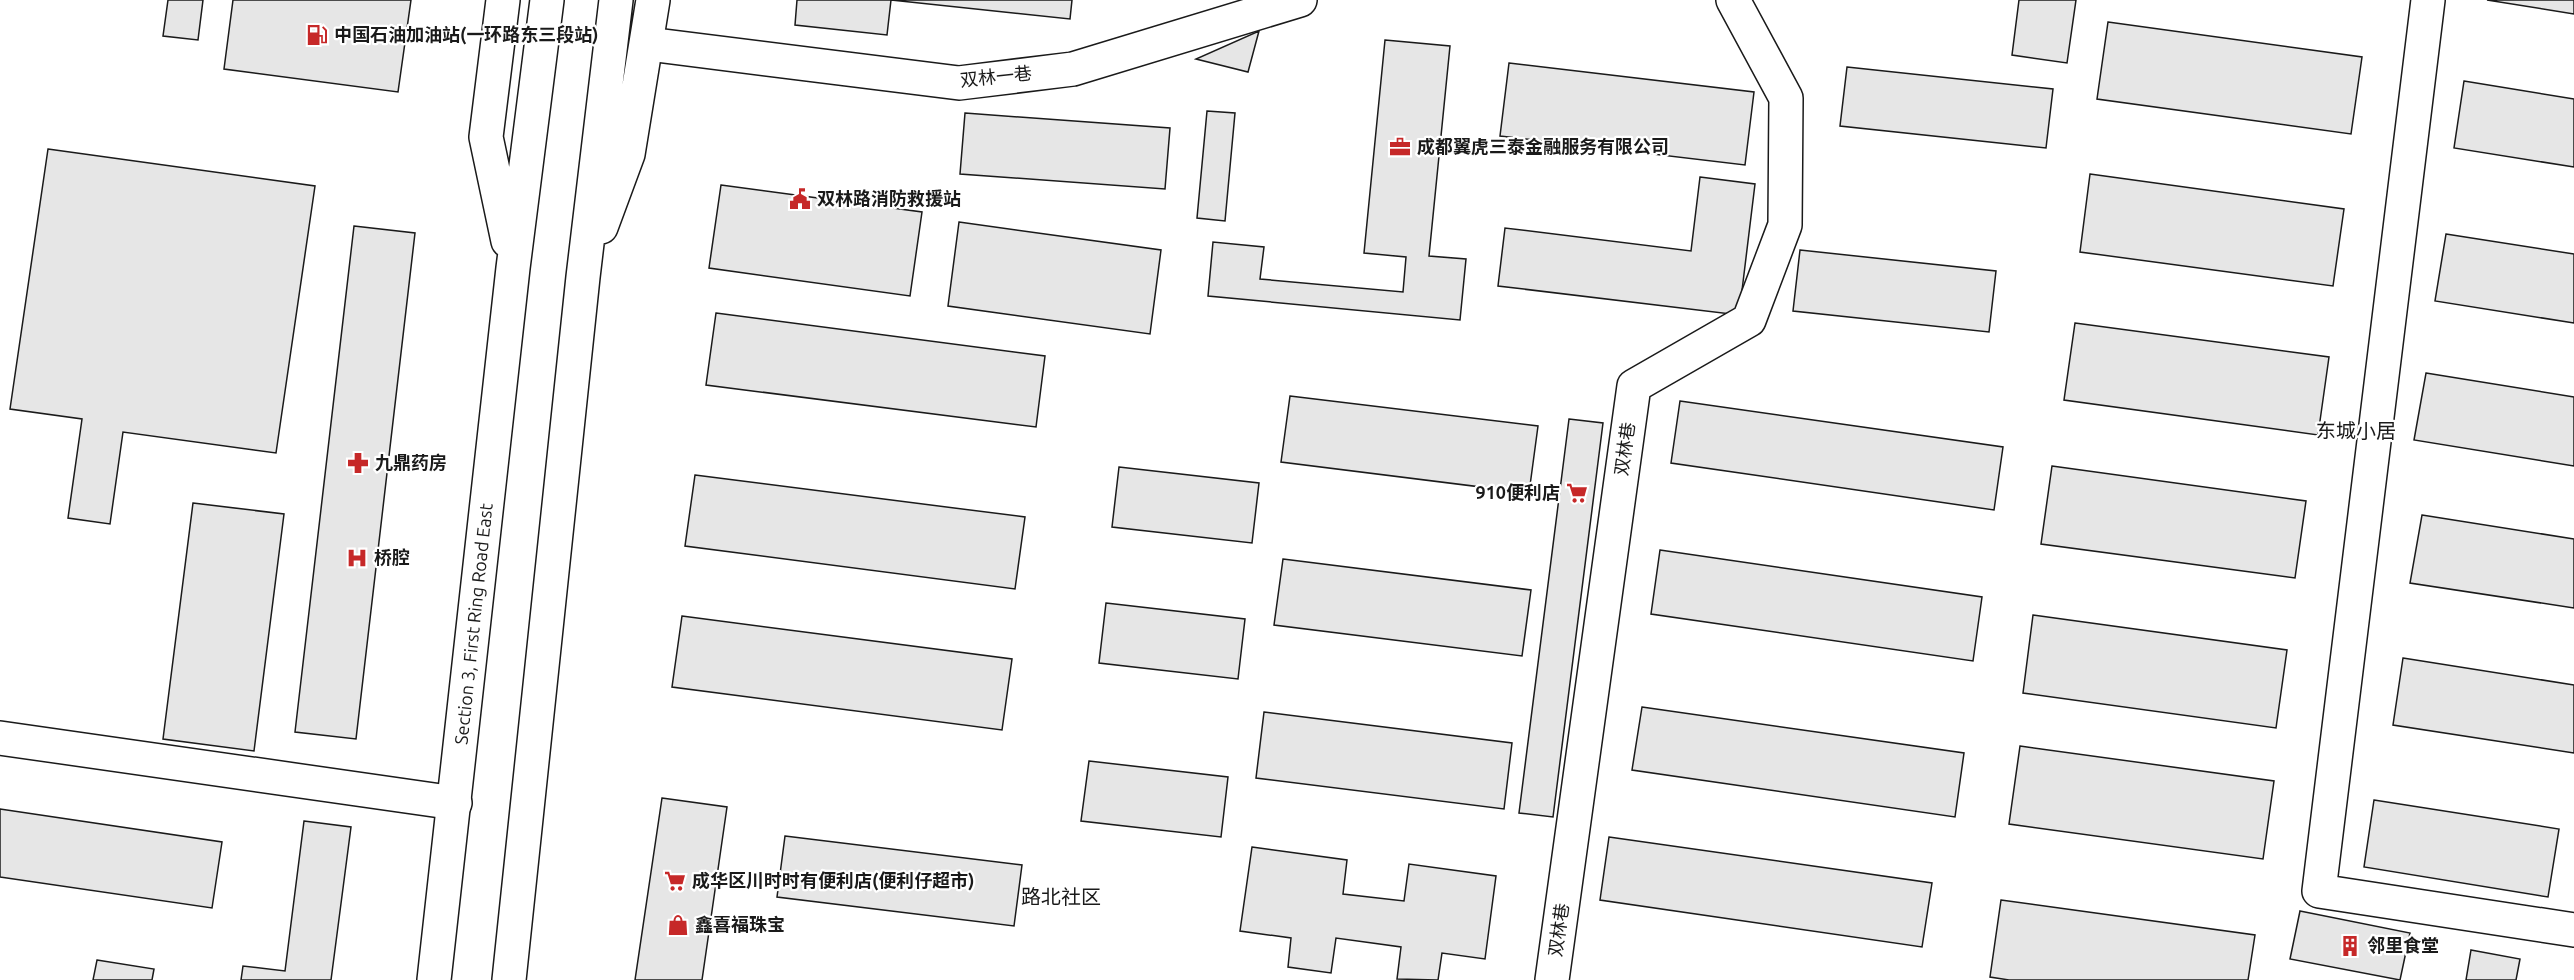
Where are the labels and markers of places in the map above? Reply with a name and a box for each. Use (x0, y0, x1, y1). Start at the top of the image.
fuel station icon: 中国石油加油站(一环路东三段站) (305, 23, 329, 47)
place label: 中国石油加油站(一环路东三段站) (334, 24, 598, 45)
office icon: 成都翼虎三泰金融服务有限公司 (1388, 135, 1412, 159)
place label: 成都翼虎三泰金融服务有限公司 (1417, 136, 1669, 156)
public building icon: 双林路消防救援站 (788, 187, 812, 211)
place label: 双林路消防救援站 (817, 188, 961, 208)
pharmacy icon: 九鼎药房 (346, 451, 370, 475)
place label: 九鼎药房 (375, 452, 447, 472)
supermarket icon: 910便利店 (1565, 481, 1589, 505)
place label: 910便利店 (1476, 482, 1560, 502)
hospital icon: 桥腔 (345, 546, 369, 570)
place label: 桥腔 (374, 547, 410, 567)
supermarket icon: 成华区川时时有便利店(便利仔超市) (663, 869, 687, 893)
place label: 成华区川时时有便利店(便利仔超市) (692, 870, 974, 891)
shop icon: 鑫喜福珠宝 (666, 913, 690, 937)
place label: 鑫喜福珠宝 (695, 914, 785, 934)
building icon: 邻里食堂 (2338, 934, 2362, 958)
place label: 邻里食堂 (2367, 935, 2439, 955)

